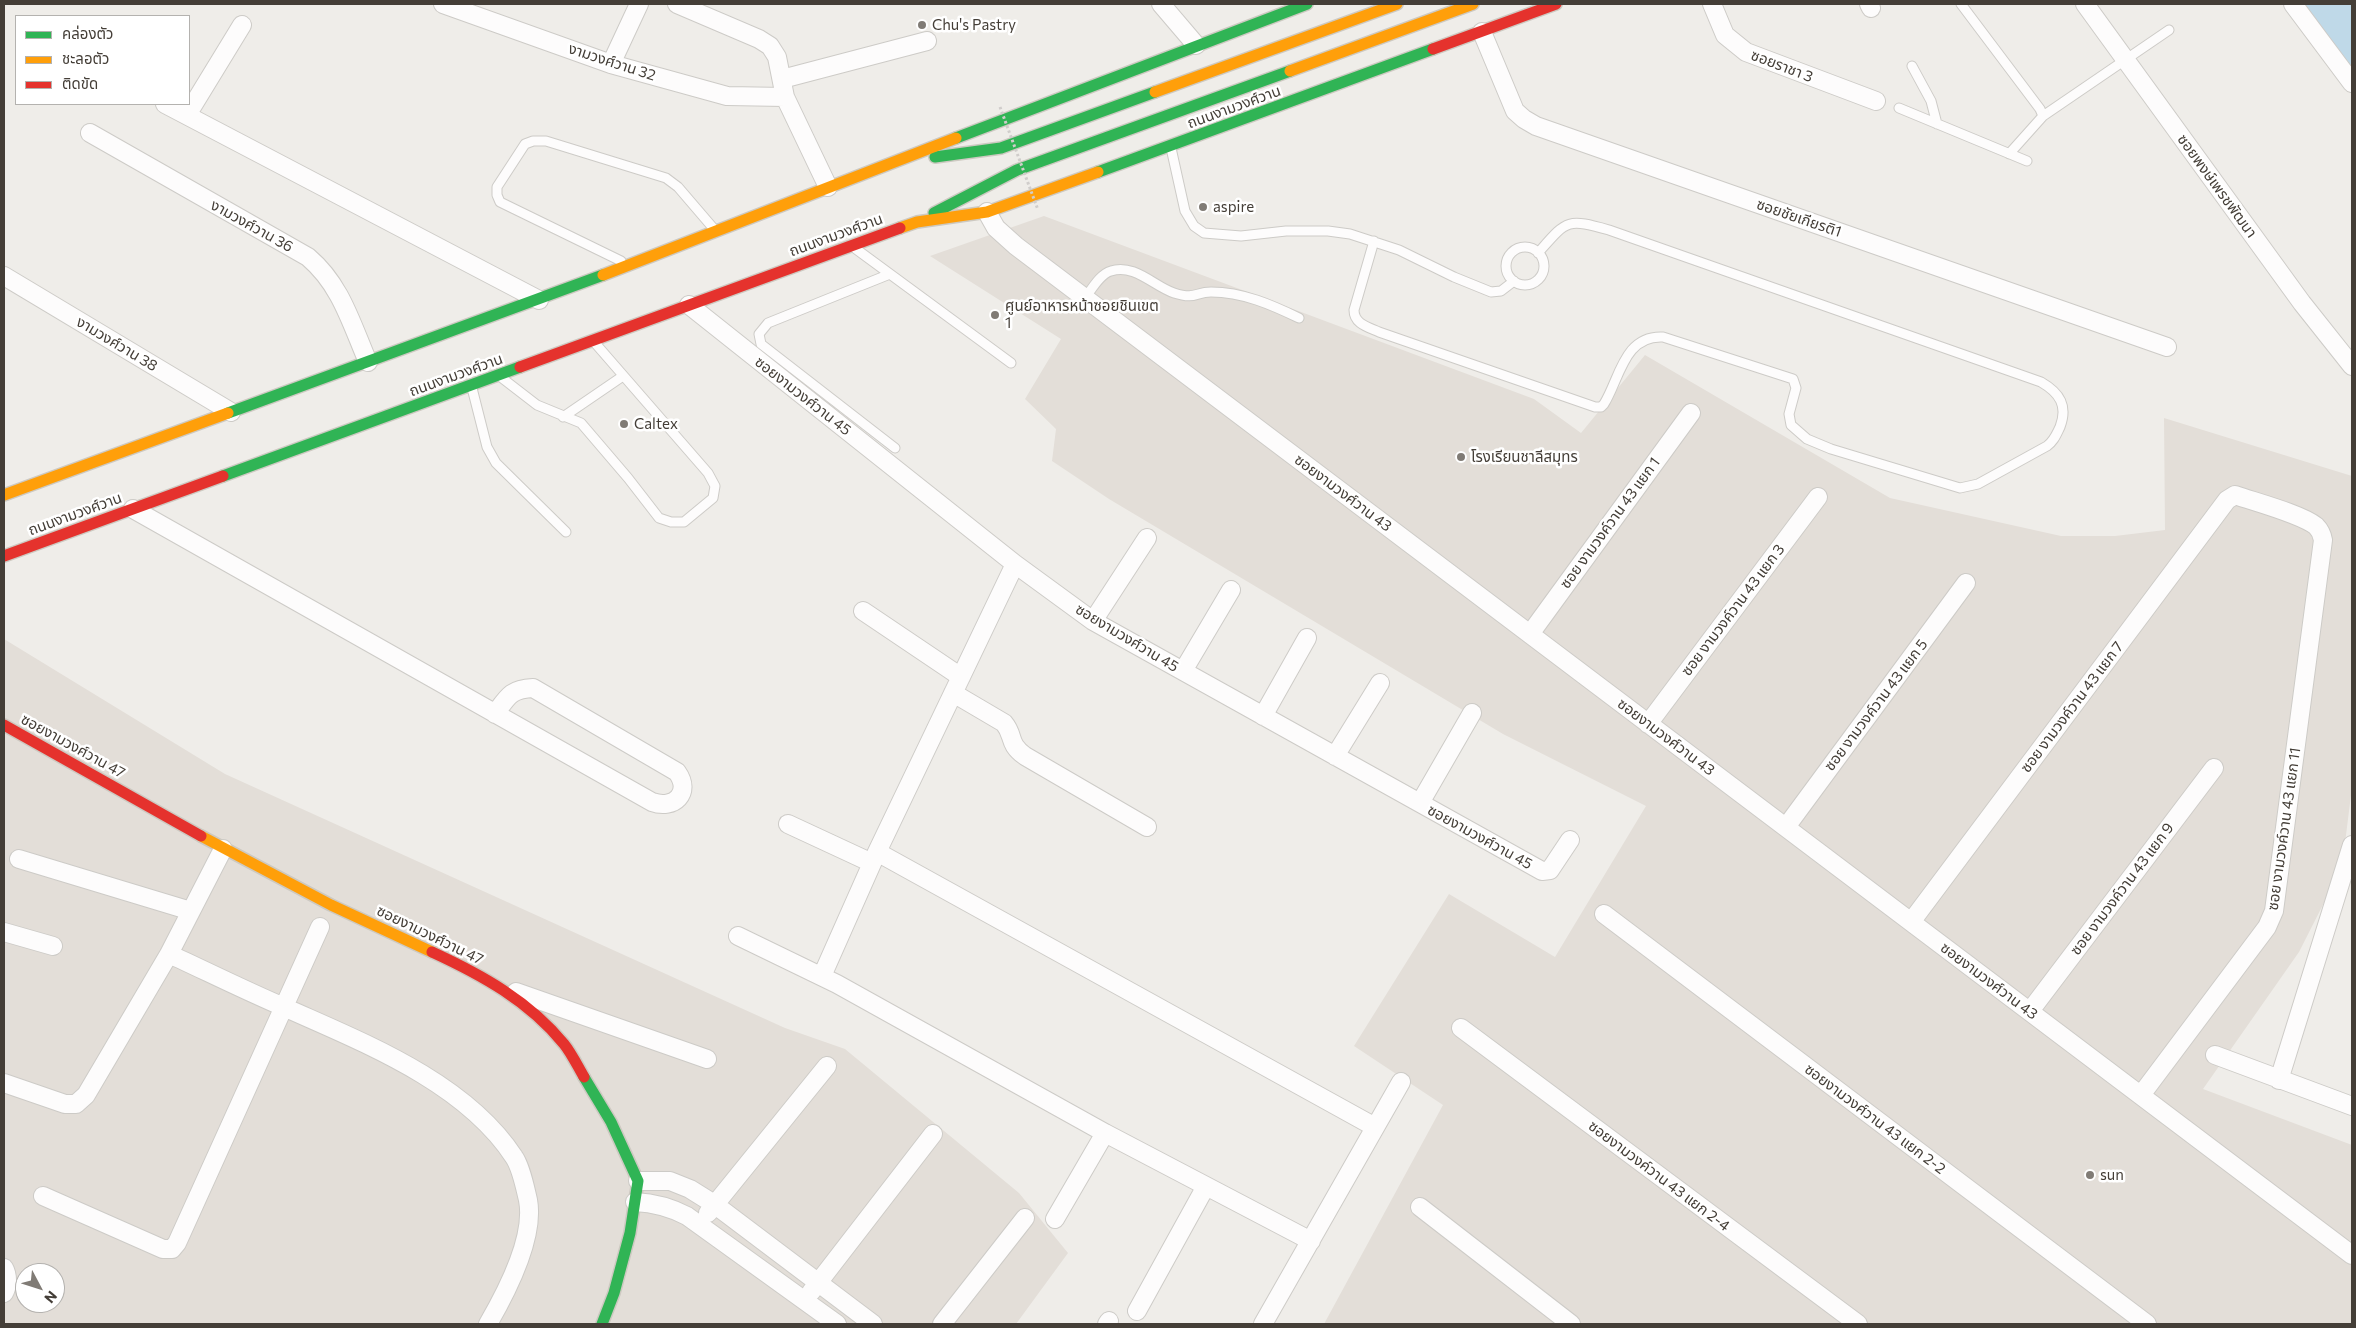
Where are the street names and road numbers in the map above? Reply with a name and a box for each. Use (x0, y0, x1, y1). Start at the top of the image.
street label: งามวงศ์วาน 32 (566, 39, 658, 85)
street label: ซอยราชา 3 (1748, 46, 1816, 86)
street label: ถนนงามวงศ์วาน (1185, 82, 1283, 132)
street label: ซอยพงษ์เพรชพัฒนา (2173, 131, 2261, 241)
street label: ซอยชัยเกียรติ1 (1754, 195, 1844, 241)
street label: งามวงศ์วาน 36 (208, 196, 296, 256)
street label: ถนนงามวงศ์วาน (787, 210, 885, 260)
street label: งามวงศ์วาน 38 (73, 313, 161, 375)
street label: ถนนงามวงศ์วาน (407, 350, 505, 400)
street label: ซอยงามวงศ์วาน 45 (751, 353, 855, 439)
street label: ซอยงามวงศ์วาน 43 (1291, 451, 1395, 535)
street label: ซอย งามวงค์วาน 43 แยก 1 (1556, 454, 1664, 592)
street label: ถนนงามวงศ์วาน (26, 489, 124, 539)
street label: ซอย งามวงค์วาน 43 แยก 3 (1678, 541, 1788, 679)
street label: ซอยงามวงศ์วาน 45 (1072, 600, 1182, 676)
street label: ซอย งามวงค์วาน 43 แยก 5 (1821, 636, 1931, 774)
street label: ซอย งามวงค์วาน 43 แยก 7 (2017, 638, 2127, 776)
street label: ซอยงามวงศ์วาน 43 (1614, 695, 1718, 779)
street label: ซอยงามวงศ์วาน 47 (18, 710, 128, 782)
street label: ซอย งามวงค์วาน 43 แยก 11 (2264, 746, 2304, 912)
street label: ซอยงามวงศ์วาน 45 (1424, 801, 1536, 873)
street label: ซอย งามวงค์วาน 43 แยก 9 (2066, 819, 2178, 959)
street label: ซอยงามวงศ์วาน 47 (374, 901, 486, 969)
street label: ซอยงามวงศ์วาน 43 (1937, 939, 2041, 1023)
street label: ซอยงามวงศ์วาน 43 แยก 2-2 (1801, 1060, 1949, 1178)
street label: ซอยงามวงค์วาน 43 แยก 2-4 (1585, 1117, 1733, 1235)

